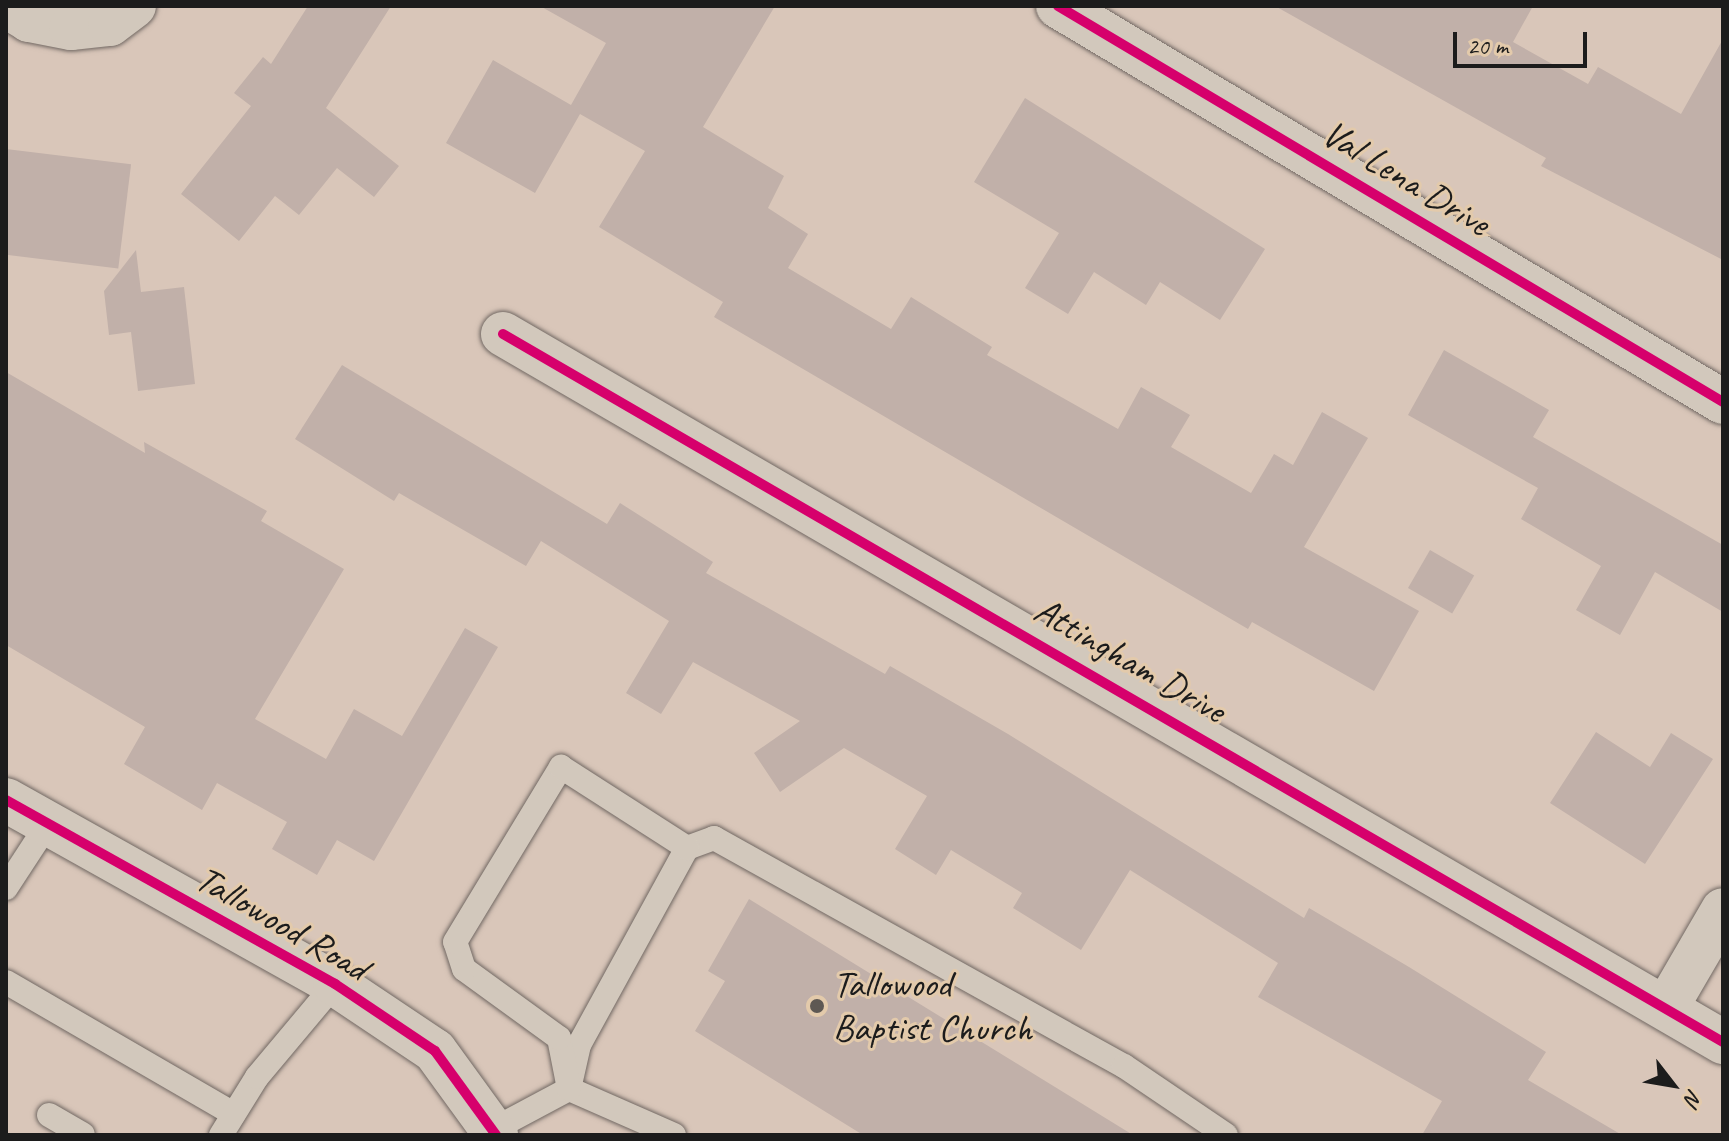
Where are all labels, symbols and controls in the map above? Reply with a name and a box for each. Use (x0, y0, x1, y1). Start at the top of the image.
scale bar (1457, 16, 1591, 66)
text: 20 m (1467, 31, 1508, 61)
street label: Val Lena Drive (1314, 110, 1498, 246)
street label: Attingham Drive (1026, 587, 1234, 733)
street label: Tallowood Road (188, 855, 376, 991)
place label: Tallowood Baptist Church (833, 961, 1033, 1050)
marker: Tallowood Baptist Church (808, 997, 826, 1015)
north arrow (1633, 1045, 1713, 1125)
text: N (1678, 1084, 1709, 1110)

